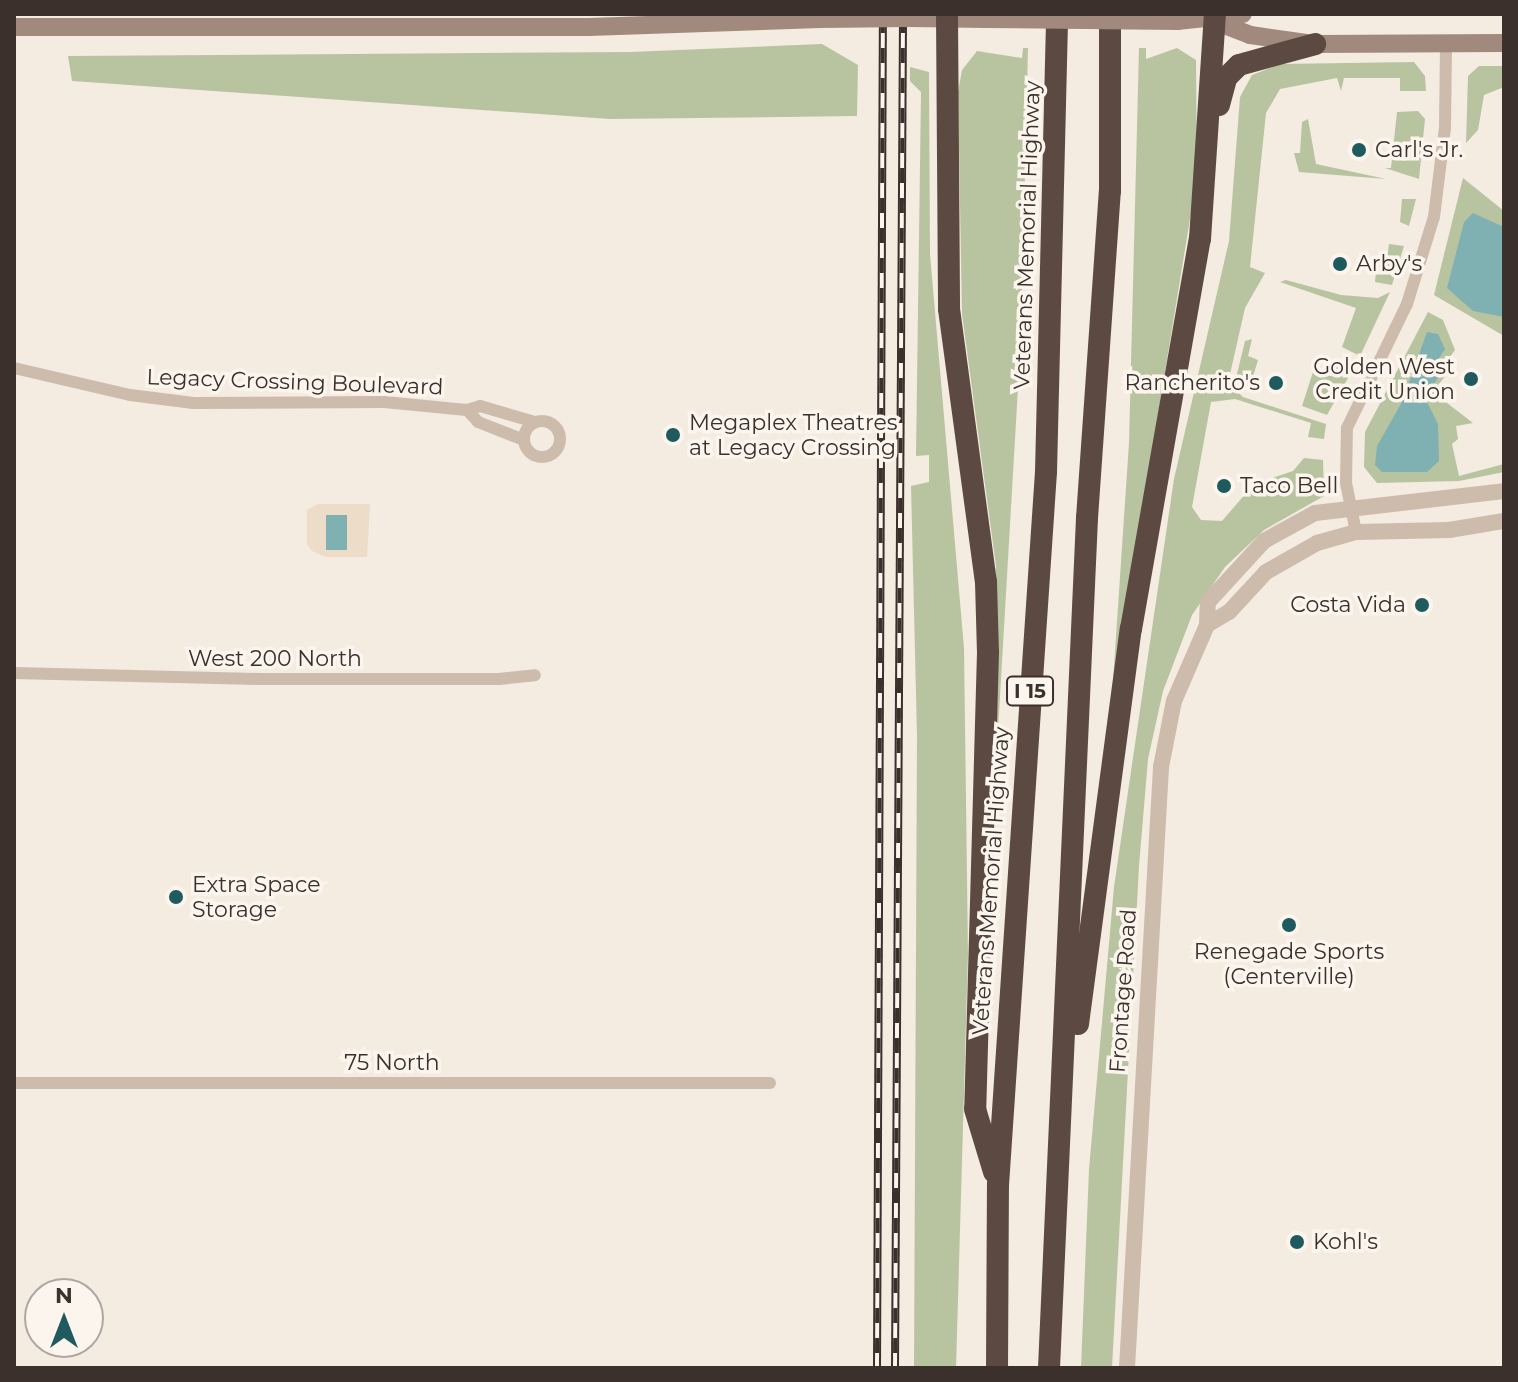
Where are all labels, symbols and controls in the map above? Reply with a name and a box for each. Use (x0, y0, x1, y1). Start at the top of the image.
street label: Veterans Memorial Highway (1008, 80, 1046, 390)
place label: Carl's Jr. (1375, 137, 1463, 163)
marker: Carl's Jr. (1350, 141, 1368, 159)
place label: Arby's (1356, 251, 1422, 277)
marker: Arby's (1331, 255, 1349, 273)
place label: Golden West Credit Union (1313, 353, 1455, 404)
street label: Legacy Crossing Boulevard (146, 364, 444, 400)
place label: Rancherito's (1124, 370, 1260, 396)
marker: Golden West Credit Union (1462, 370, 1480, 388)
marker: Rancherito's (1267, 374, 1285, 392)
place label: Megaplex Theatres at Legacy Crossing (689, 409, 898, 460)
marker: Megaplex Theatres at Legacy Crossing (664, 426, 682, 444)
place label: Taco Bell (1240, 473, 1338, 499)
marker: Taco Bell (1215, 477, 1233, 495)
place label: Costa Vida (1290, 592, 1406, 618)
marker: Costa Vida (1413, 596, 1431, 614)
street label: West 200 North (188, 646, 362, 672)
road number: I 15 (1006, 675, 1054, 707)
street label: Veterans Memorial Highway (967, 726, 1015, 1036)
place label: Extra Space Storage (192, 871, 321, 922)
marker: Extra Space Storage (167, 888, 185, 906)
street label: Frontage Road (1104, 908, 1142, 1074)
marker: Renegade Sports (Centerville) (1280, 916, 1298, 934)
place label: Renegade Sports (Centerville) (1194, 938, 1384, 990)
street label: 75 North (344, 1050, 440, 1076)
place label: Kohl's (1313, 1229, 1378, 1255)
marker: Kohl's (1288, 1233, 1306, 1251)
north arrow (24, 1278, 104, 1358)
text: N (55, 1282, 73, 1309)

